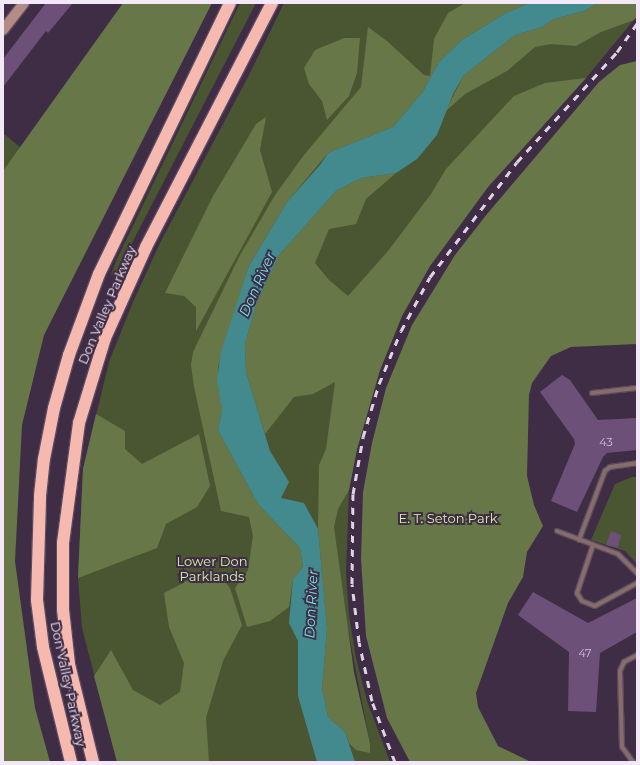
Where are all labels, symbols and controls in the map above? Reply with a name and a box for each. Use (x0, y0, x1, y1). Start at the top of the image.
street label: Don Valley Parkway (75, 243, 139, 367)
water label: Don River (235, 249, 279, 319)
house number: 43 (599, 435, 613, 449)
park label: E. T. Seton Park (398, 510, 498, 526)
park label: Lower Don Parklands (177, 554, 247, 585)
water label: Don River (301, 569, 321, 639)
street label: Don Valley Parkway (47, 620, 89, 748)
house number: 47 (578, 646, 592, 660)

